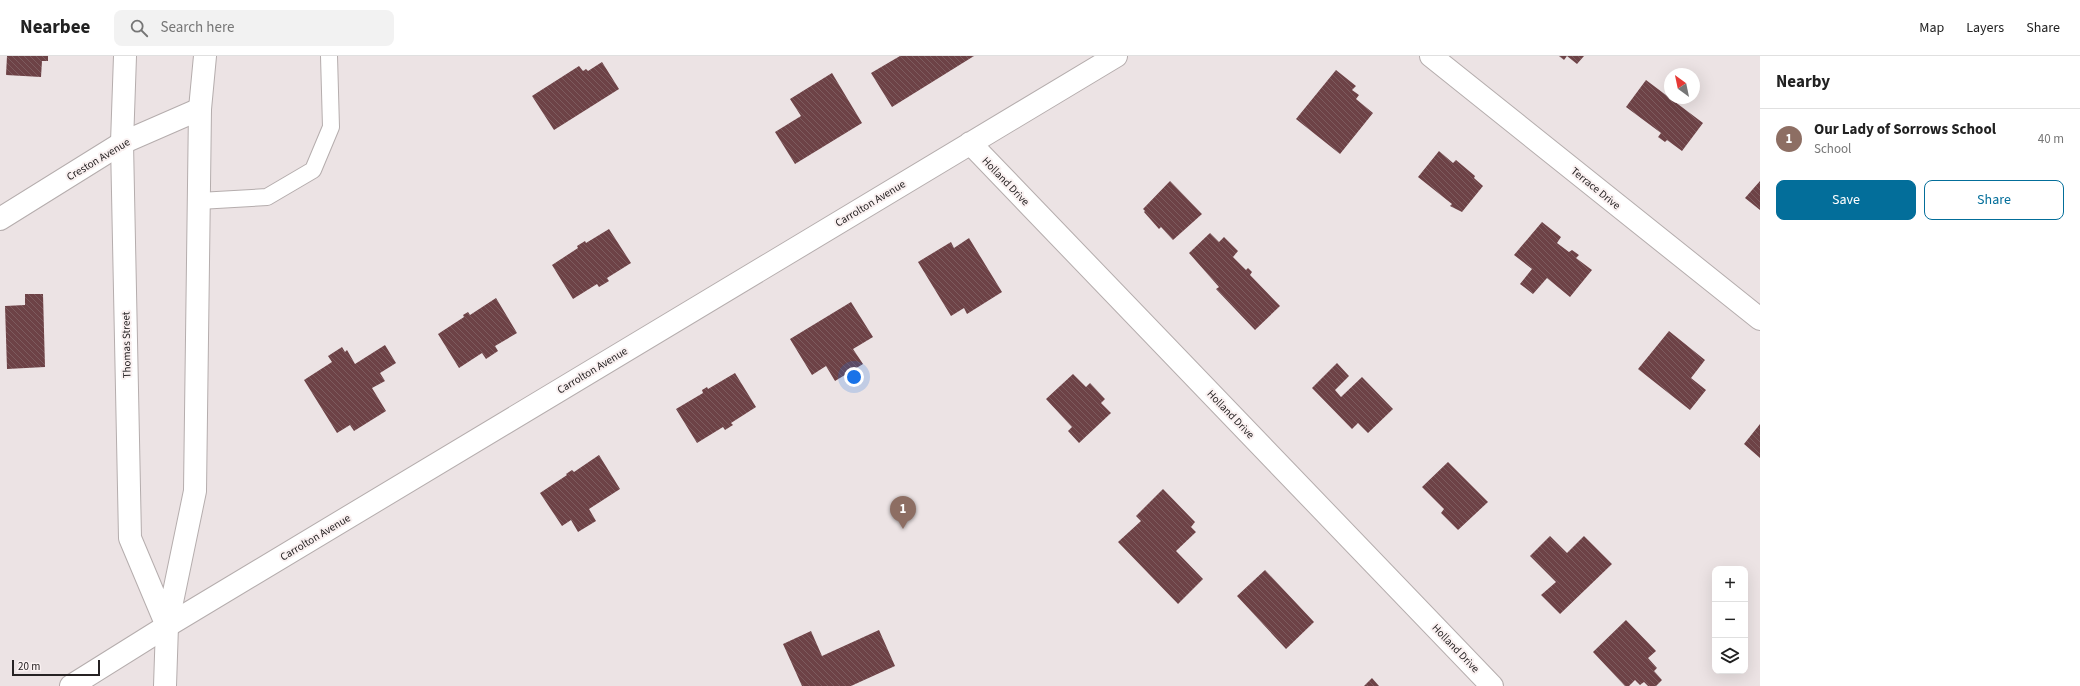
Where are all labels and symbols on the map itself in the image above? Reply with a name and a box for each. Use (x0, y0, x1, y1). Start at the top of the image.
north arrow (1664, 68, 1700, 104)
street label: Creston Avenue (64, 134, 133, 184)
street label: Holland Drive (979, 154, 1033, 209)
street label: Terrace Drive (1568, 164, 1624, 213)
street label: Carrolton Avenue (832, 176, 909, 230)
street label: Thomas Street (118, 311, 135, 379)
street label: Carrolton Avenue (554, 343, 631, 397)
your location (844, 367, 864, 387)
street label: Holland Drive (1204, 387, 1258, 442)
pin: 1 (890, 496, 916, 529)
street label: Carrolton Avenue (277, 510, 354, 564)
street label: Holland Drive (1429, 621, 1483, 676)
scale bar (12, 658, 100, 677)

